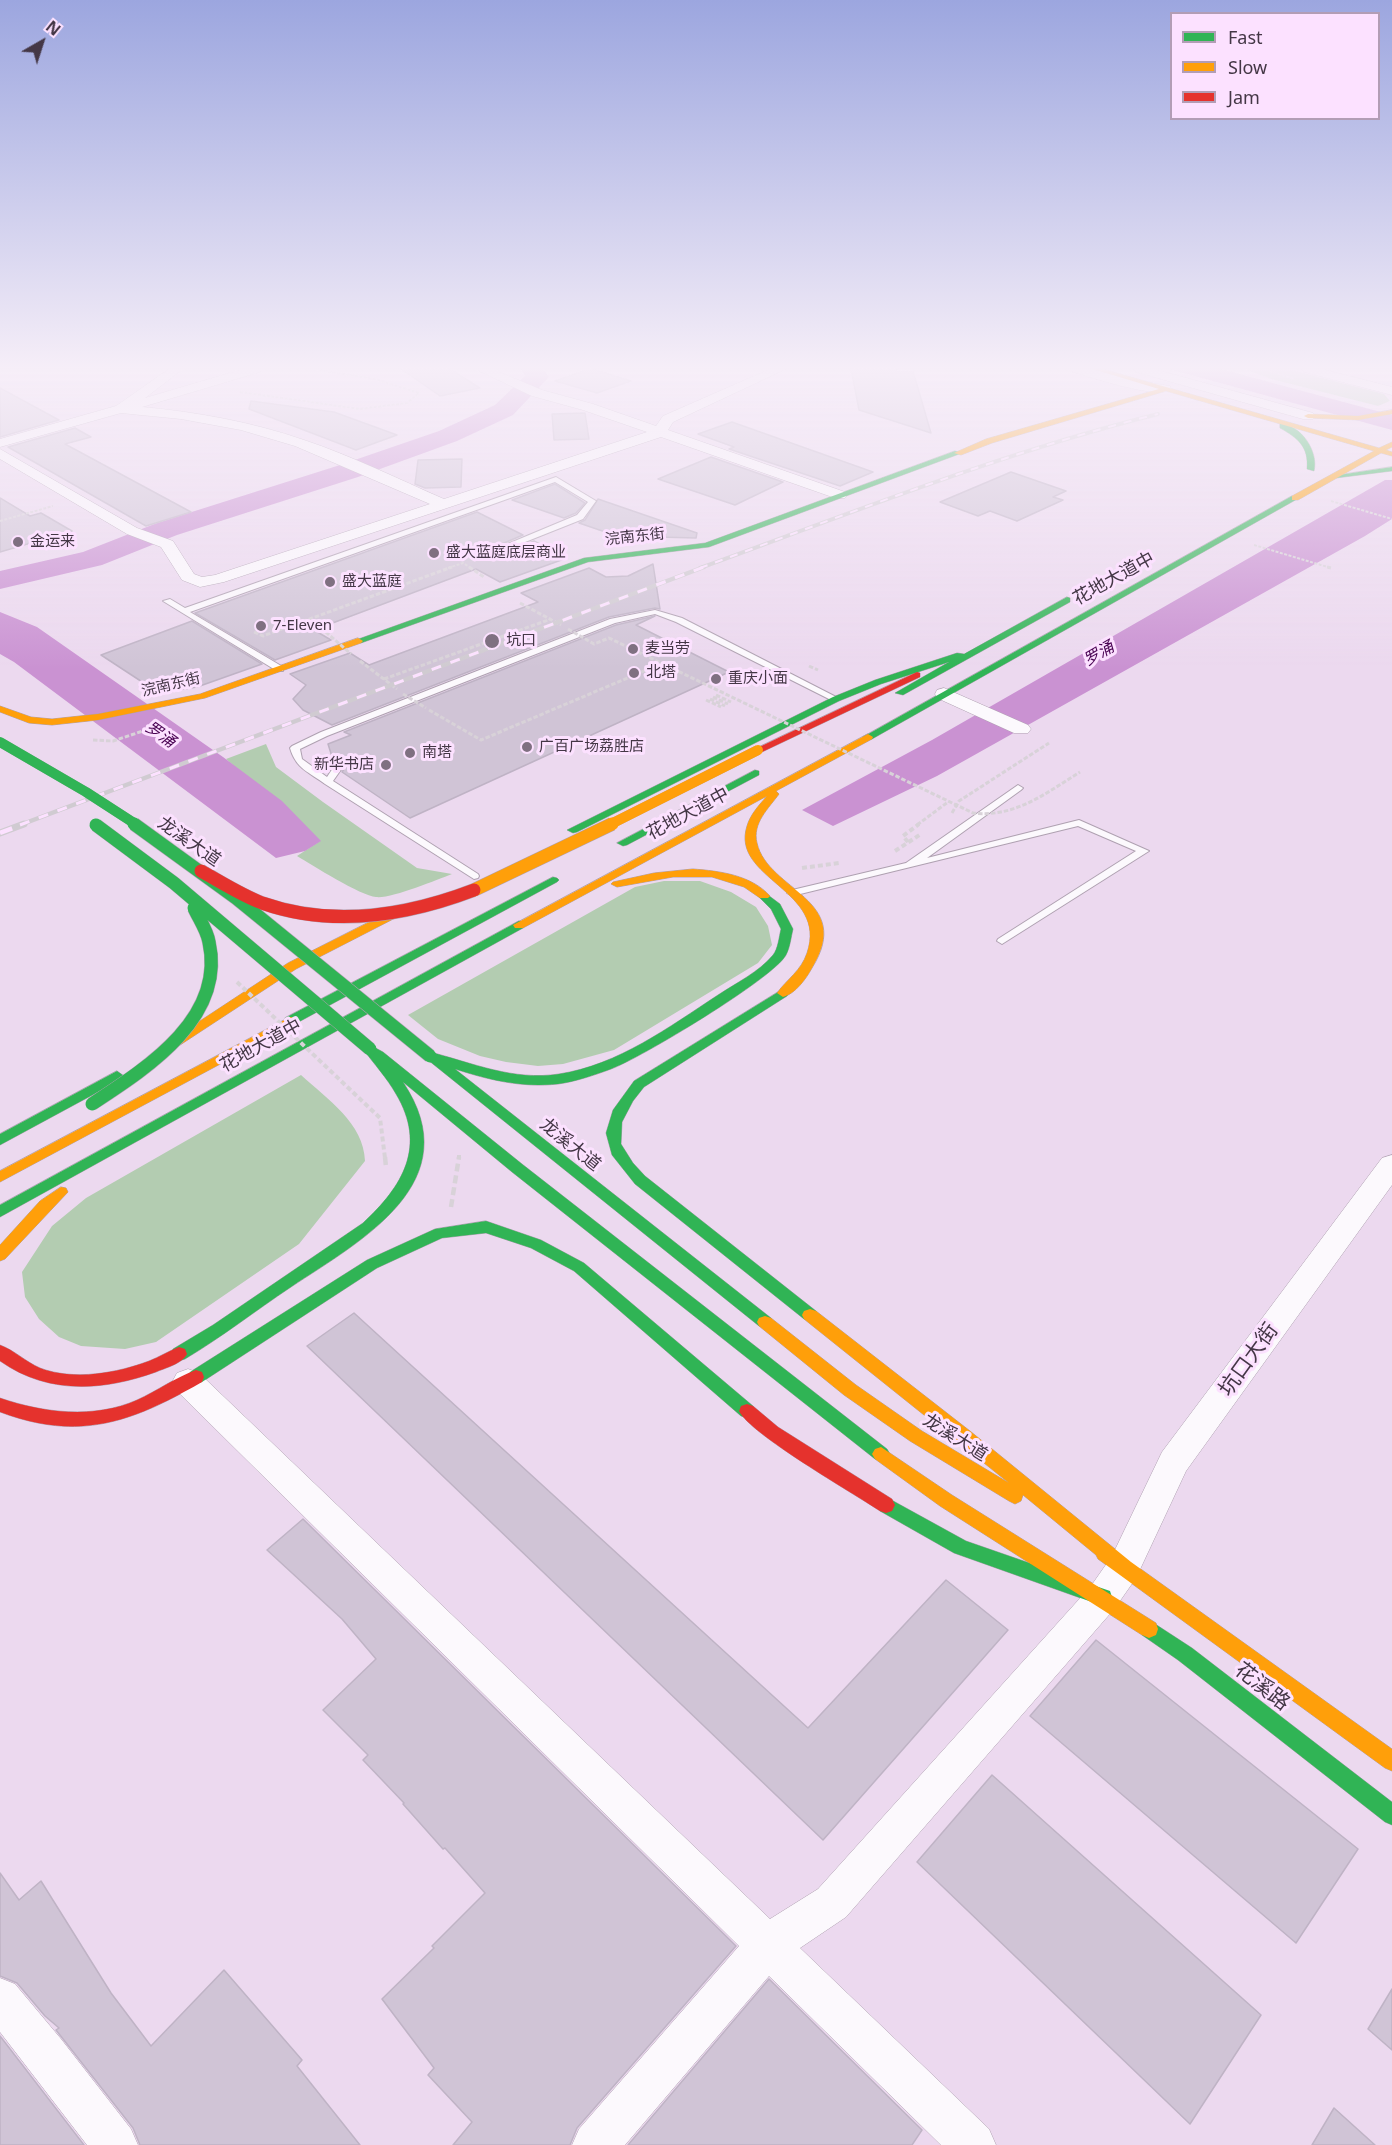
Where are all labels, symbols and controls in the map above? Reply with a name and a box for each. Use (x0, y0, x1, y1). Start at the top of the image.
north arrow (12, 12, 72, 72)
legend (1170, 12, 1380, 120)
text: N (41, 15, 65, 41)
text: Fast (1228, 25, 1263, 49)
text: Slow (1228, 55, 1267, 79)
text: Jam (1228, 85, 1260, 109)
street label: 浣南东街 (604, 525, 666, 549)
place label: 金运来 (30, 533, 75, 551)
marker: 金运来 (11, 535, 25, 549)
place label: 盛大蓝庭底层商业 (446, 544, 566, 562)
marker: 盛大蓝庭底层商业 (427, 546, 441, 560)
street label: 花地大道中 (1069, 548, 1159, 610)
place label: 盛大蓝庭 (342, 573, 402, 591)
marker: 盛大蓝庭 (323, 575, 337, 589)
place label: 7-Eleven (273, 617, 332, 635)
marker: 7-Eleven (254, 619, 268, 633)
marker: 坑口 (483, 632, 501, 650)
place label: 坑口 (506, 632, 536, 650)
water label: 罗涌 (1080, 638, 1118, 670)
place label: 麦当劳 (645, 640, 690, 658)
marker: 麦当劳 (626, 642, 640, 656)
place label: 北塔 (646, 664, 676, 682)
marker: 北塔 (627, 666, 641, 680)
street label: 浣南东街 (140, 669, 202, 701)
place label: 重庆小面 (728, 670, 788, 688)
marker: 重庆小面 (709, 672, 723, 686)
water label: 罗涌 (141, 718, 179, 752)
place label: 广百广场荔胜店 (539, 738, 644, 756)
marker: 广百广场荔胜店 (520, 740, 534, 754)
place label: 南塔 (422, 744, 452, 762)
marker: 南塔 (403, 746, 417, 760)
place label: 新华书店 (314, 756, 374, 774)
marker: 新华书店 (379, 758, 393, 772)
street label: 花地大道中 (643, 783, 733, 845)
street label: 龙溪大道 (153, 813, 225, 871)
street label: 花地大道中 (216, 1015, 306, 1077)
street label: 龙溪大道 (535, 1114, 605, 1176)
street label: 坑口大街 (1214, 1319, 1284, 1401)
street label: 龙溪大道 (919, 1410, 991, 1466)
street label: 花溪路 (1229, 1658, 1295, 1716)

